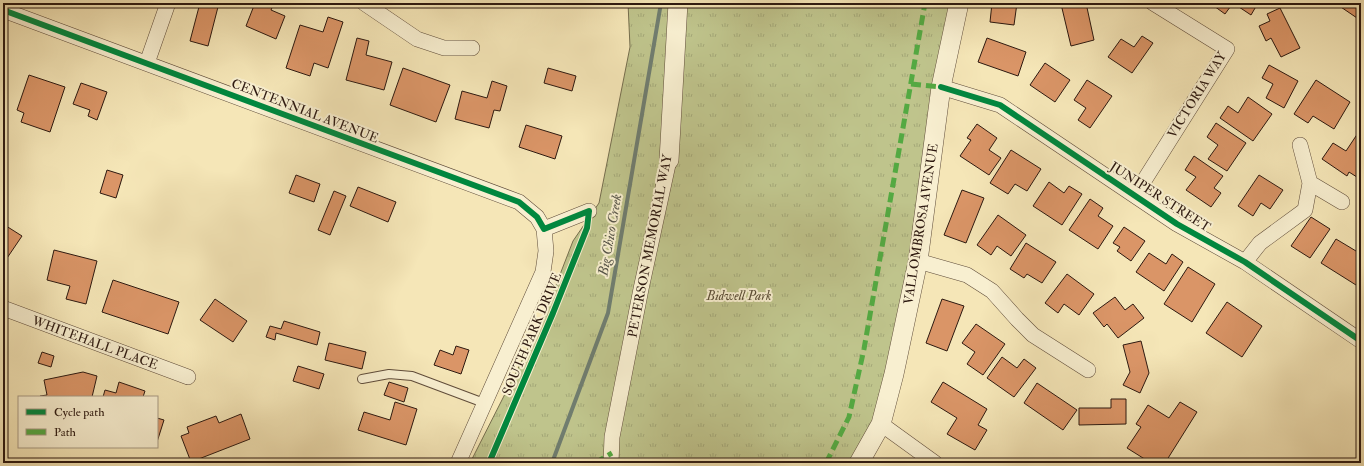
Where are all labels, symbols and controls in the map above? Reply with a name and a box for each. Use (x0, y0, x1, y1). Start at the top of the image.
street label: VICTORIA WAY (1164, 48, 1231, 141)
street label: CENTENNIAL AVENUE (229, 75, 381, 147)
street label: VALLOMBROSA AVENUE (900, 142, 942, 306)
street label: PETERSON MEMORIAL WAY (624, 152, 676, 339)
street label: JUNIPER STREET (1106, 158, 1214, 236)
water label: Big Chico Creek (594, 193, 626, 278)
street label: SOUTH PARK DRIVE (499, 270, 565, 398)
park label: Bidwell Park (706, 288, 771, 304)
street label: WHITEHALL PLACE (29, 312, 160, 373)
legend (18, 396, 158, 448)
text: Cycle path (54, 405, 105, 420)
text: Path (54, 425, 77, 440)

